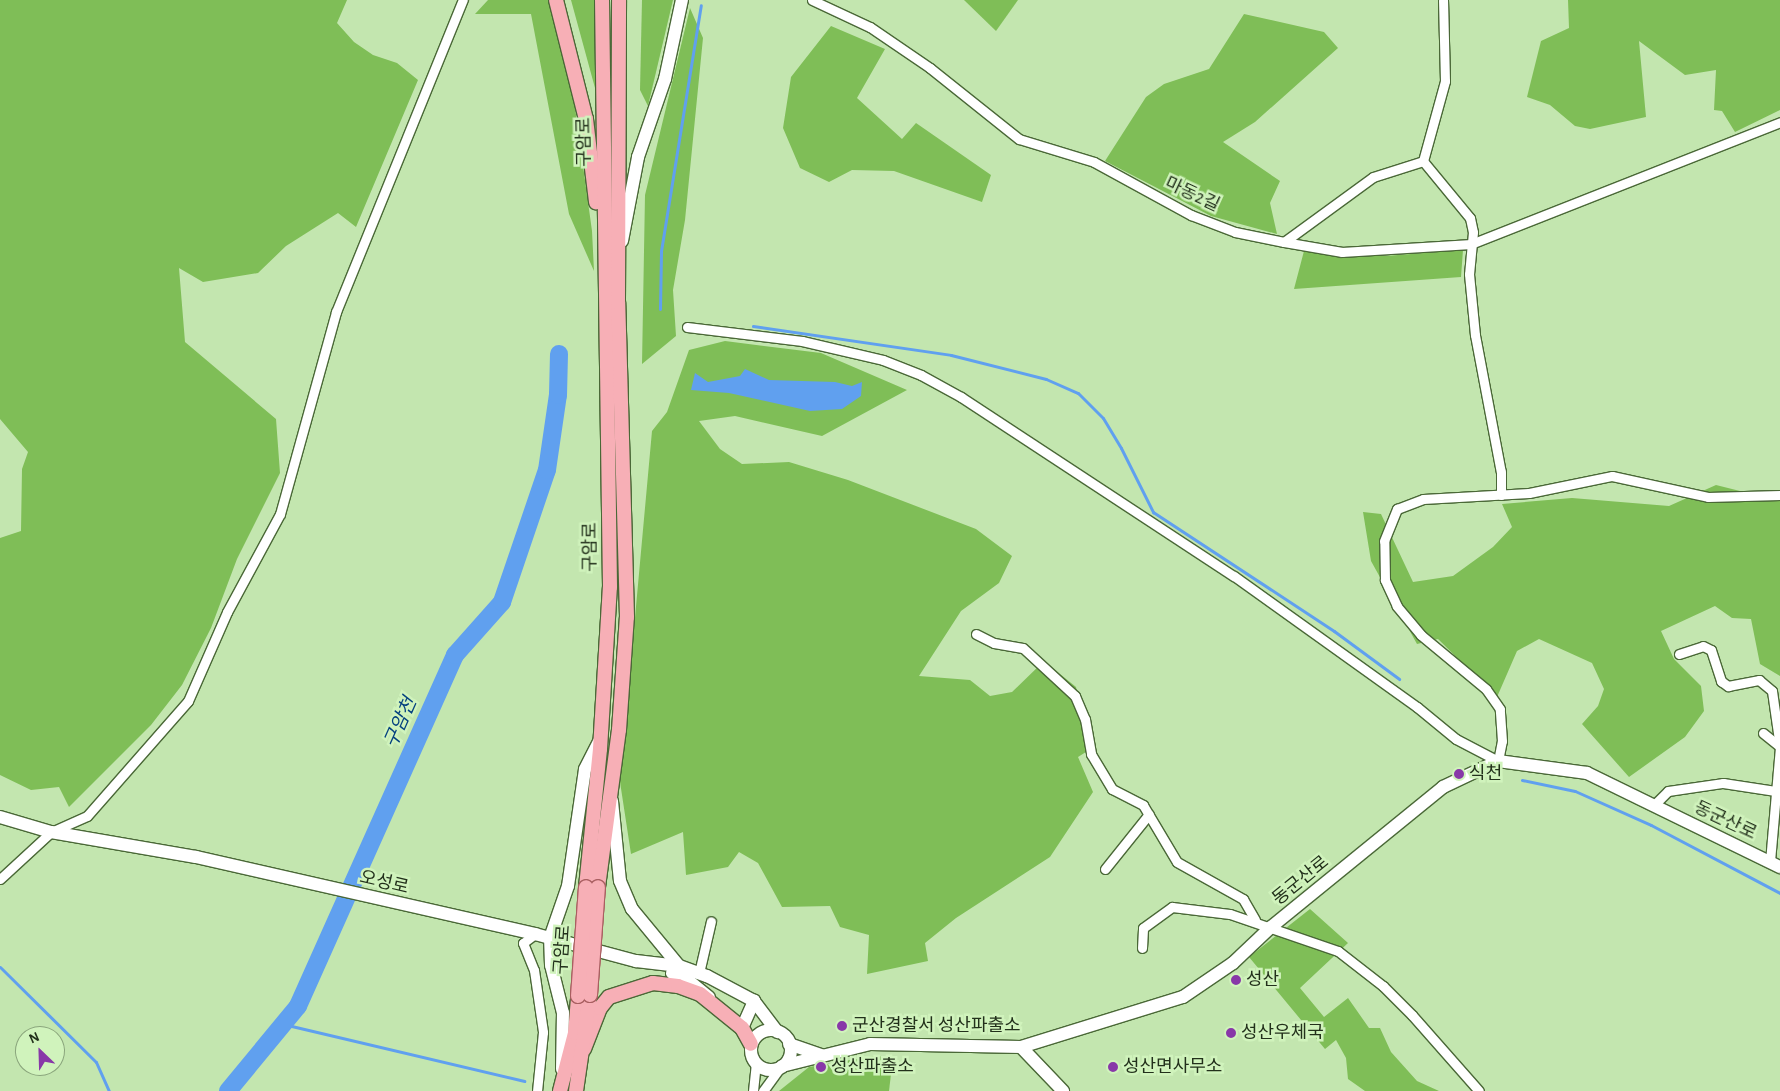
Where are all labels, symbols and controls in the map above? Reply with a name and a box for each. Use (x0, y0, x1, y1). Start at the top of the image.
street label: 구암로 (574, 117, 596, 167)
street label: 마동2길 (1161, 173, 1223, 217)
street label: 구암로 (580, 522, 602, 572)
water label: 구암천 (380, 694, 422, 752)
place label: 식천 (1469, 763, 1502, 785)
marker: 식천 (1453, 768, 1465, 780)
street label: 동군산로 (1690, 797, 1760, 845)
street label: 동군산로 (1268, 852, 1334, 910)
street label: 오성로 (357, 867, 411, 899)
street label: 구암로 (550, 924, 576, 976)
place label: 성산 (1246, 969, 1279, 991)
marker: 성산 (1230, 974, 1242, 986)
place label: 군산경찰서 성산파출소 (852, 1015, 1021, 1037)
marker: 군산경찰서 성산파출소 (836, 1020, 848, 1032)
place label: 성산우체국 (1241, 1022, 1324, 1044)
north arrow (15, 1026, 65, 1076)
marker: 성산우체국 (1225, 1027, 1237, 1039)
text: N (27, 1030, 42, 1047)
place label: 성산파출소 (831, 1056, 914, 1078)
place label: 성산면사무소 (1123, 1056, 1222, 1078)
marker: 성산파출소 (815, 1061, 827, 1073)
marker: 성산면사무소 (1107, 1061, 1119, 1073)

